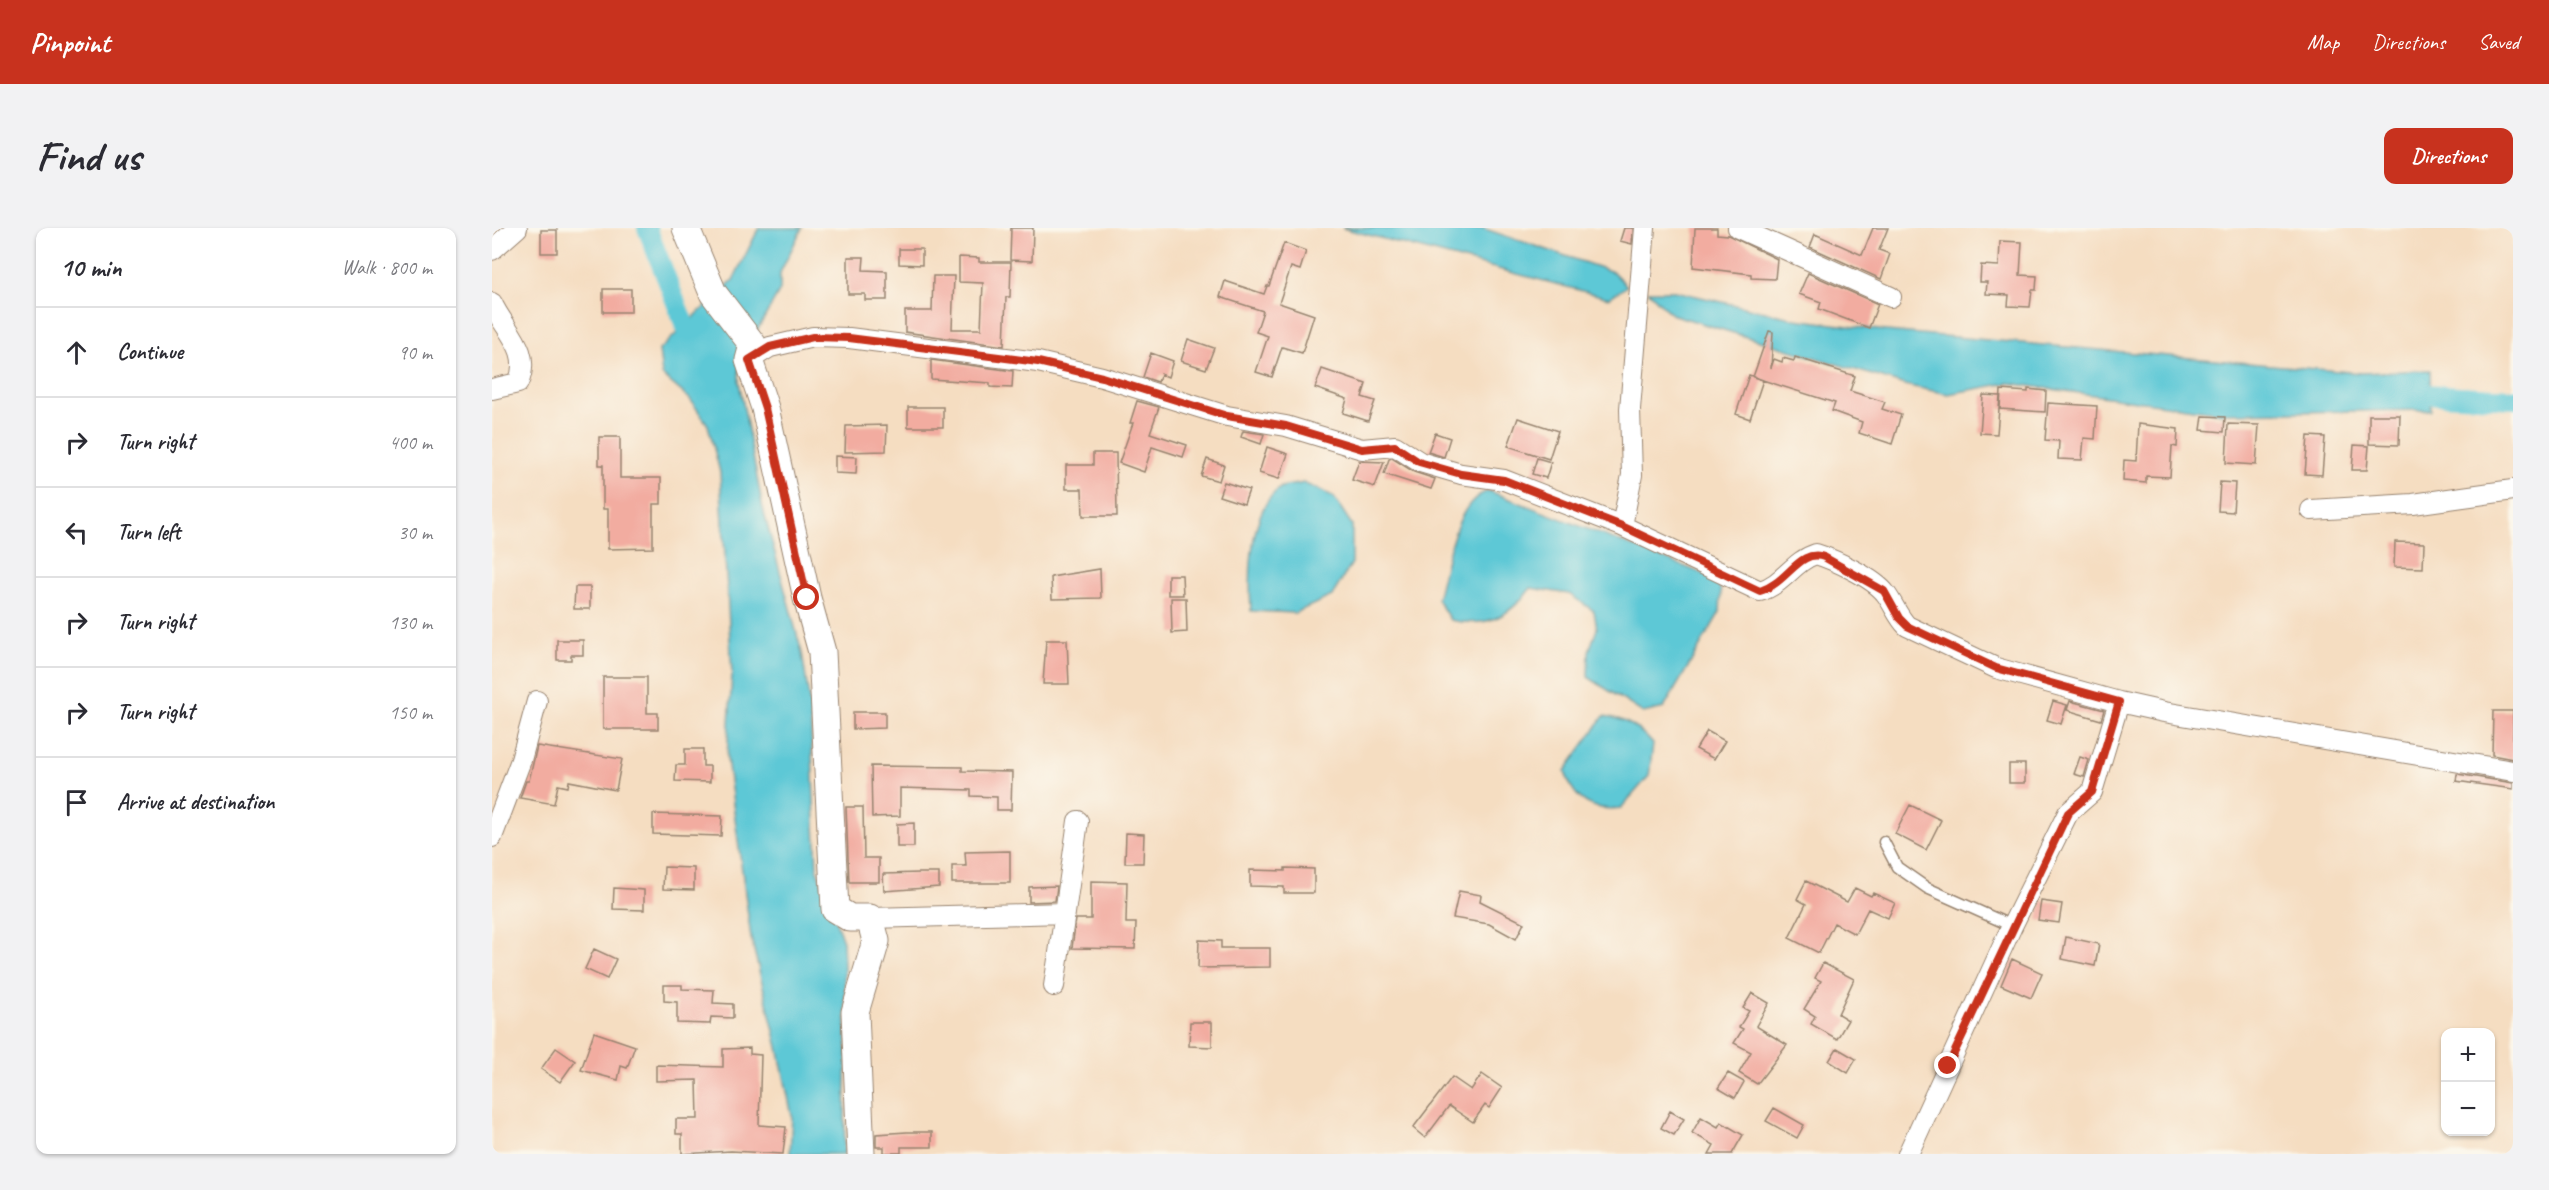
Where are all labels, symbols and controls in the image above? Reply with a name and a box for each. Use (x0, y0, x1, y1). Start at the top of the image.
text: Pinpoint (30, 25, 110, 60)
text: Map (2307, 29, 2339, 55)
text: Directions (2372, 29, 2445, 55)
text: Saved (2478, 29, 2519, 55)
button: Directions (2384, 128, 2513, 184)
text: Find us (36, 130, 141, 183)
text: 10 min (60, 251, 122, 284)
text: Walk · 800 m (342, 255, 432, 280)
icon: ahead (60, 336, 93, 369)
text: Continue (117, 338, 183, 366)
text: 90 m (398, 340, 432, 365)
icon: right (60, 426, 93, 459)
text: Turn right (117, 428, 194, 456)
text: 400 m (389, 430, 432, 455)
icon: left (60, 516, 93, 549)
text: Turn left (117, 518, 181, 546)
text: 30 m (398, 520, 432, 545)
route start (793, 584, 819, 610)
icon: right (60, 606, 93, 639)
text: Turn right (117, 608, 194, 636)
text: 130 m (389, 610, 432, 635)
icon: right (60, 696, 93, 729)
text: Turn right (117, 698, 194, 726)
text: 150 m (389, 700, 432, 725)
icon: arrive (60, 786, 93, 819)
text: Arrive at destination (117, 788, 274, 816)
map controls (2441, 1028, 2495, 1136)
button: + (2441, 1028, 2495, 1082)
route end (1934, 1052, 1960, 1078)
button: − (2441, 1082, 2495, 1136)

